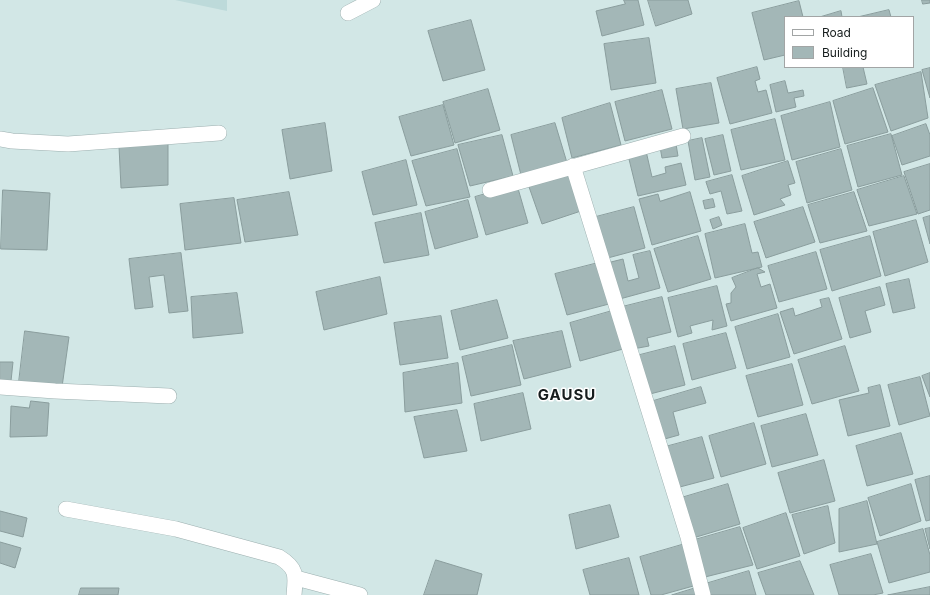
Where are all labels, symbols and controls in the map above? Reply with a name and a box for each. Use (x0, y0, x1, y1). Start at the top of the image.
legend (784, 16, 914, 68)
text: Road (822, 25, 851, 40)
text: Building (822, 45, 867, 60)
district label: GAUSU (538, 386, 596, 404)

